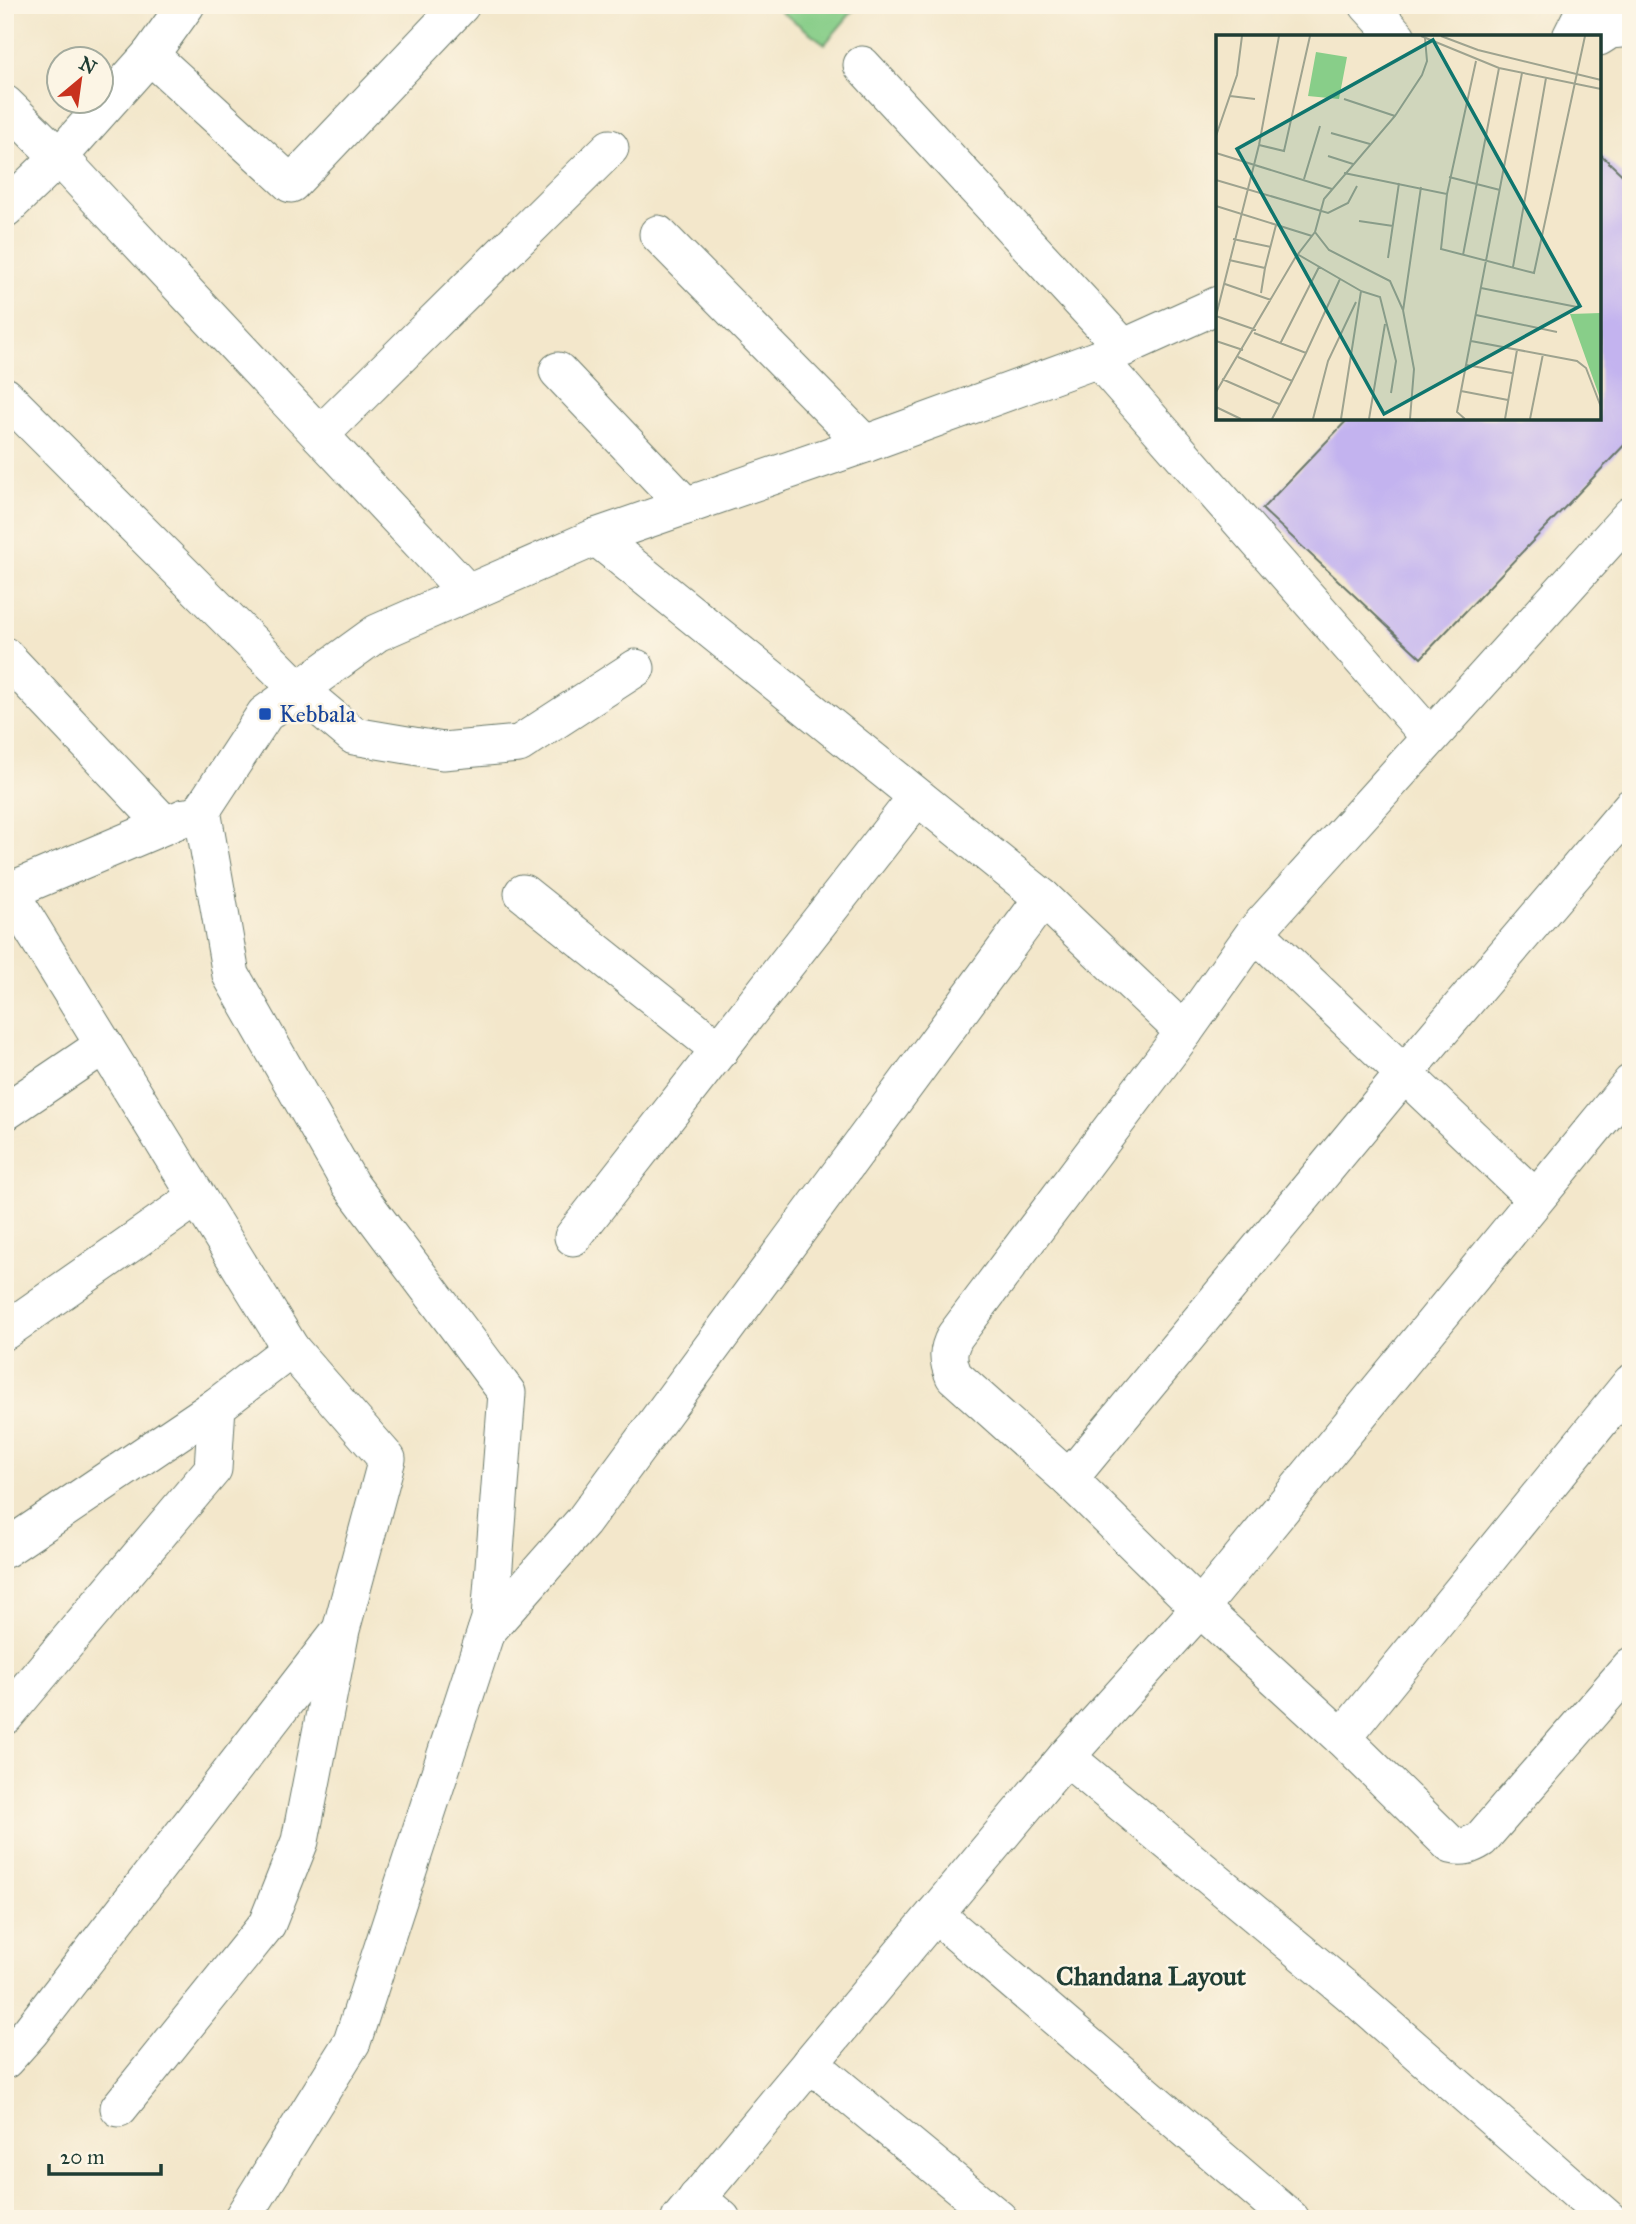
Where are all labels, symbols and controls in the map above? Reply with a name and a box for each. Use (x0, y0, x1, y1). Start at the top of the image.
inset map (1216, 35, 1601, 420)
north arrow (46, 46, 116, 116)
text: N (75, 52, 101, 80)
place label: Kebbala (279, 699, 357, 729)
marker: Kebbala (257, 706, 273, 722)
district label: Chandana Layout (1056, 1960, 1247, 1992)
scale bar (49, 2133, 161, 2177)
text: 20 m (60, 2144, 105, 2170)

